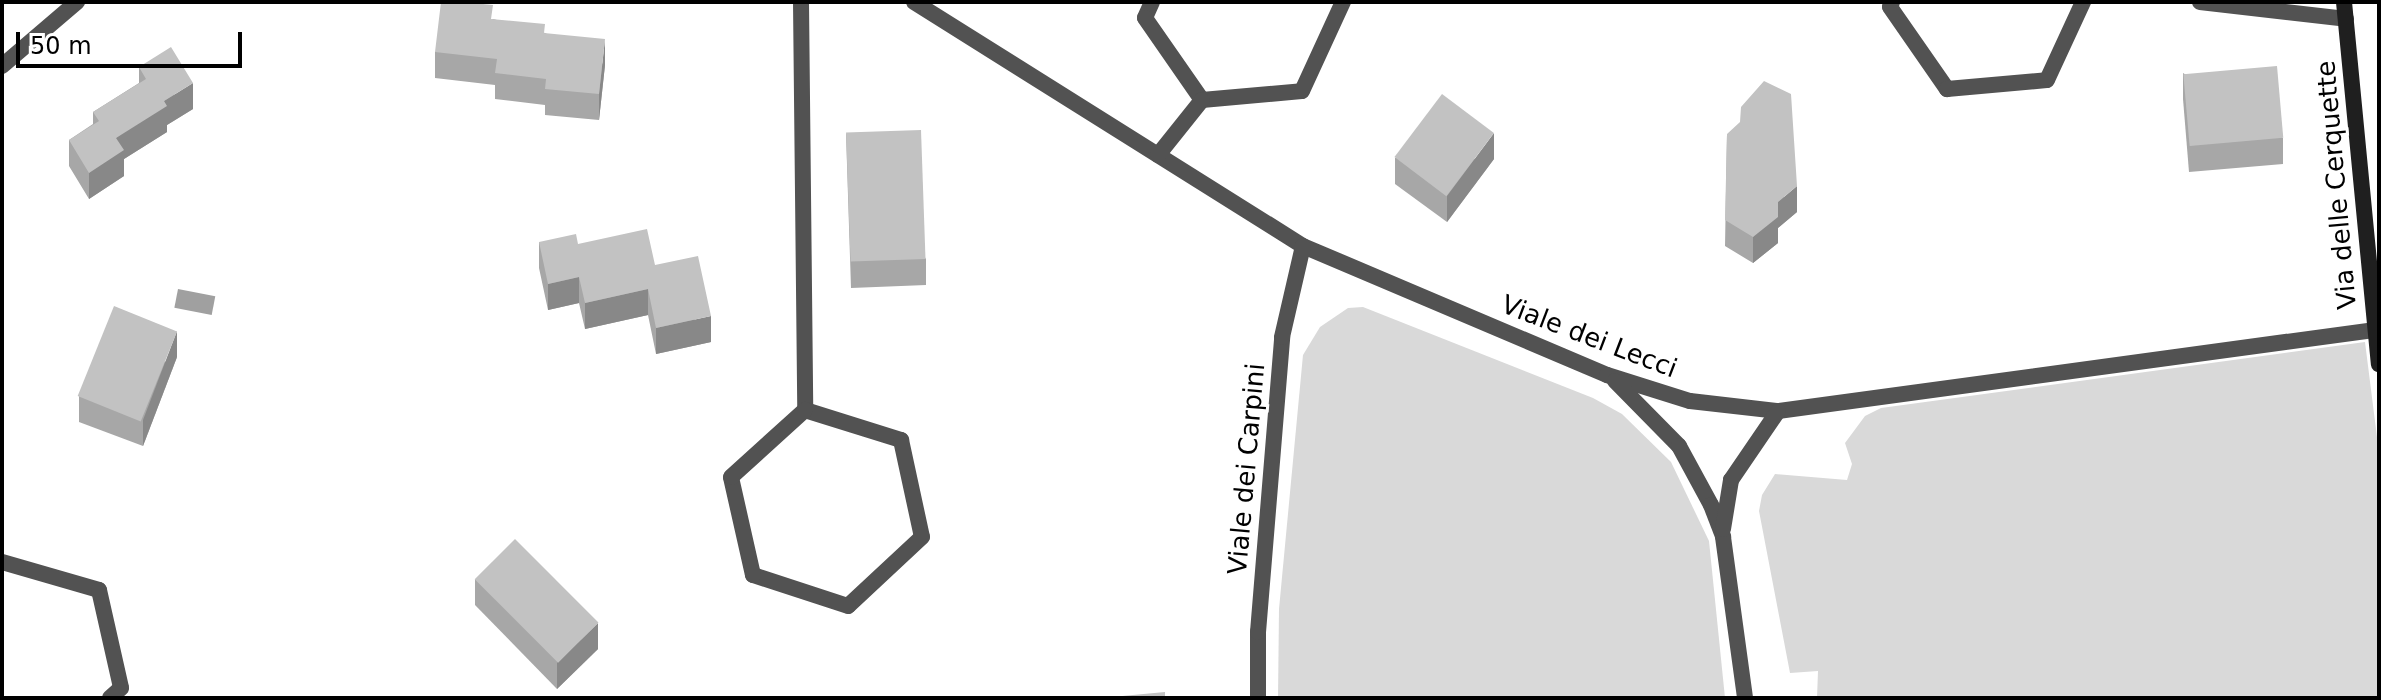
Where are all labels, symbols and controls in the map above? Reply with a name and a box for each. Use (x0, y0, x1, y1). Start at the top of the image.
scale bar (20, 16, 246, 66)
text: 50 m (30, 32, 92, 60)
street label: Via delle Cerquette (2311, 59, 2363, 311)
street label: Viale dei Lecci (1497, 289, 1681, 385)
street label: Viale dei Carpini (1222, 362, 1272, 576)

